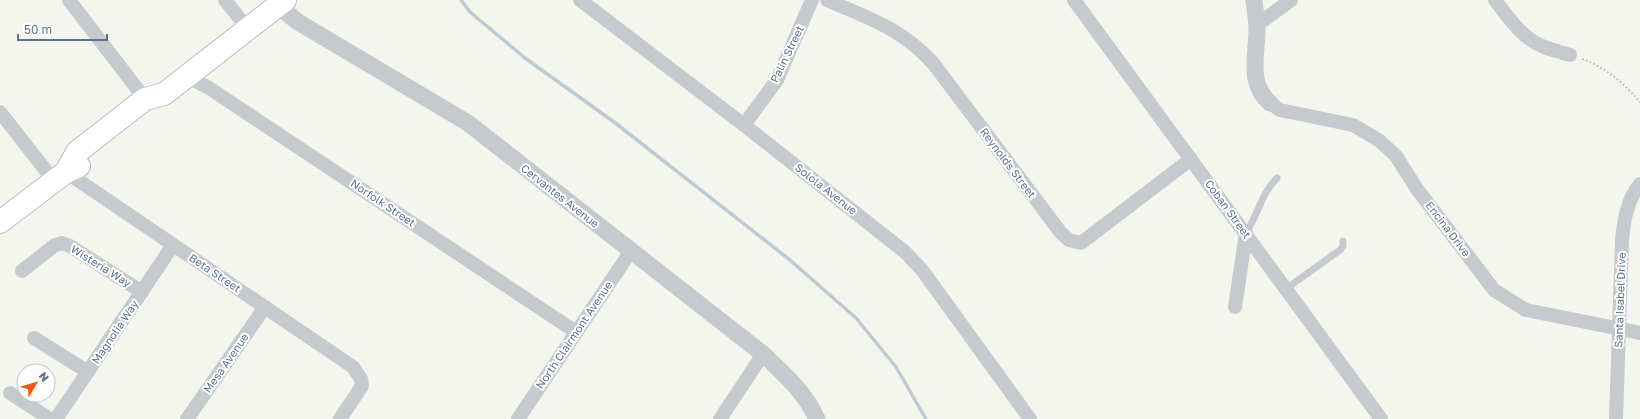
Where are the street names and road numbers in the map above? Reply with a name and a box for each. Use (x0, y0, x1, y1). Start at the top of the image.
street label: Palin Street (767, 23, 806, 84)
street label: Reynolds Street (978, 125, 1039, 200)
street label: Solola Avenue (793, 160, 860, 217)
street label: Cervantes Avenue (519, 161, 602, 230)
street label: Norfolk Street (349, 176, 418, 229)
street label: Coban Street (1203, 177, 1254, 240)
street label: Encina Drive (1424, 199, 1473, 259)
street label: Wisteria Way (69, 242, 134, 289)
street label: Beta Street (187, 251, 244, 295)
street label: Santa Isabel Drive (1611, 252, 1628, 348)
street label: North Clairmont Avenue (533, 279, 614, 391)
street label: Magnolia Way (89, 298, 141, 366)
street label: Mesa Avenue (200, 331, 251, 395)

